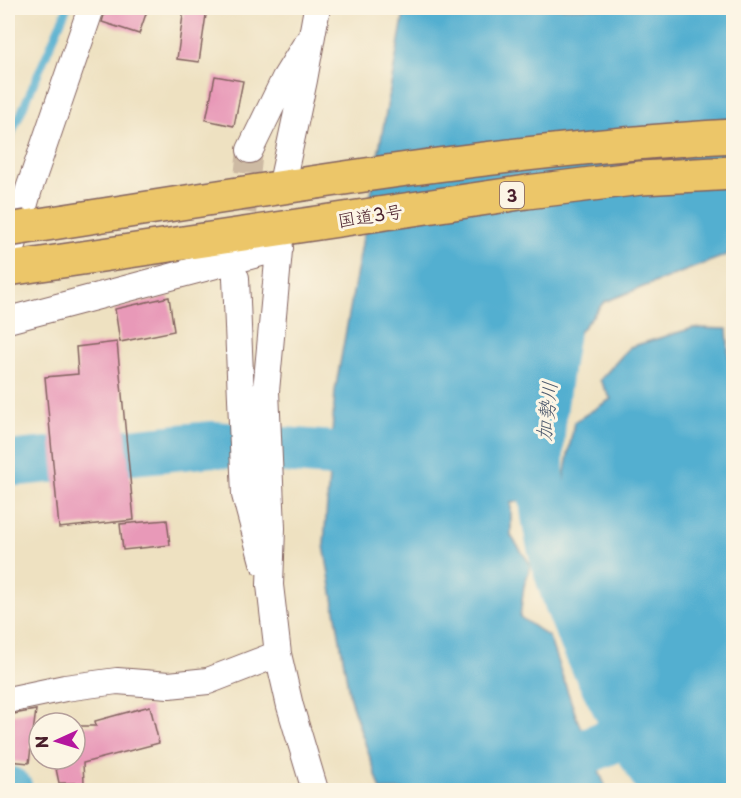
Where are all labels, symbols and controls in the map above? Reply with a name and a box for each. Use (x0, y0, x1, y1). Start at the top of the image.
road number: 3 (500, 182, 524, 208)
street label: 国道3号 (335, 197, 405, 233)
water label: 加勢川 (528, 380, 564, 442)
north arrow (27, 711, 87, 771)
text: N (29, 735, 53, 749)

